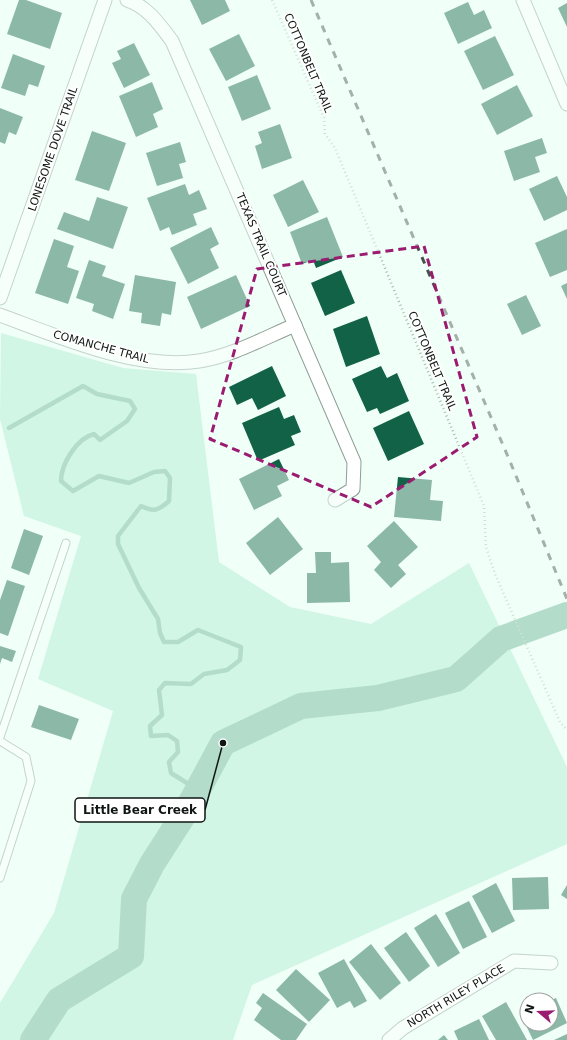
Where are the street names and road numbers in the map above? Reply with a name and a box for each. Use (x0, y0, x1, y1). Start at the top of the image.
street label: COTTONBELT TRAIL (281, 11, 335, 115)
street label: LONESOME DOVE TRAIL (26, 84, 81, 213)
street label: TEXAS TRAIL COURT (233, 190, 289, 299)
street label: COTTONBELT TRAIL (405, 309, 459, 413)
street label: COMANCHE TRAIL (52, 328, 151, 366)
street label: NORTH RILEY PLACE (405, 962, 507, 1030)

